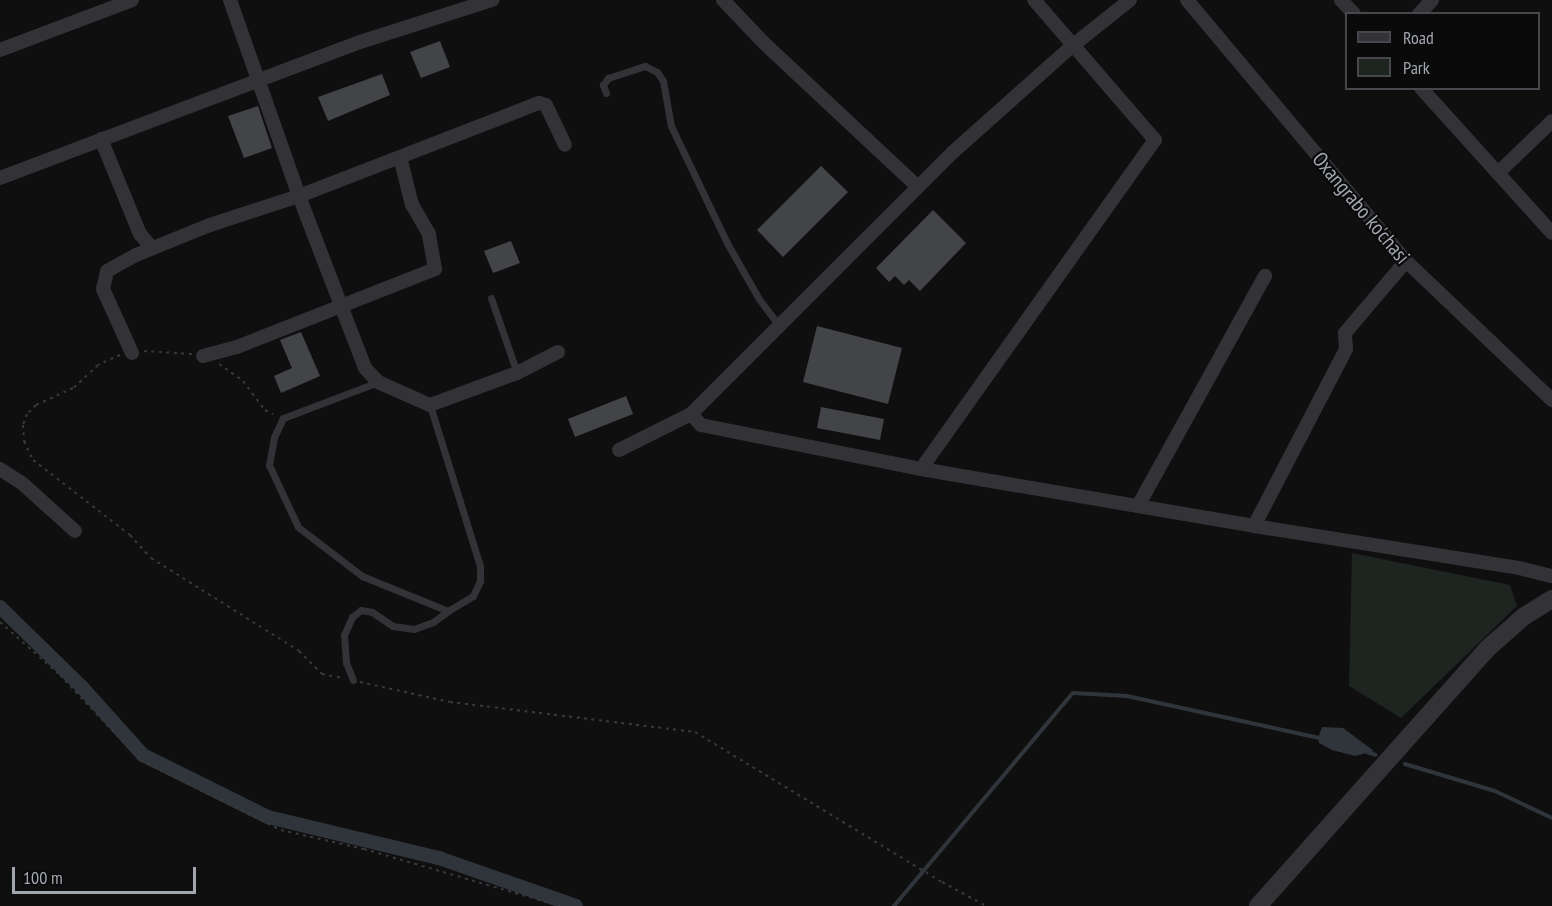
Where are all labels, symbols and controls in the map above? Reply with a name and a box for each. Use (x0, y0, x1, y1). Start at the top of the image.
legend (1345, 12, 1540, 90)
text: Road (1403, 26, 1434, 49)
text: Park (1403, 56, 1430, 79)
street label: Oxangrabo ko'chasi (1307, 147, 1415, 269)
scale bar (15, 855, 200, 893)
text: 100 m (23, 866, 63, 889)

